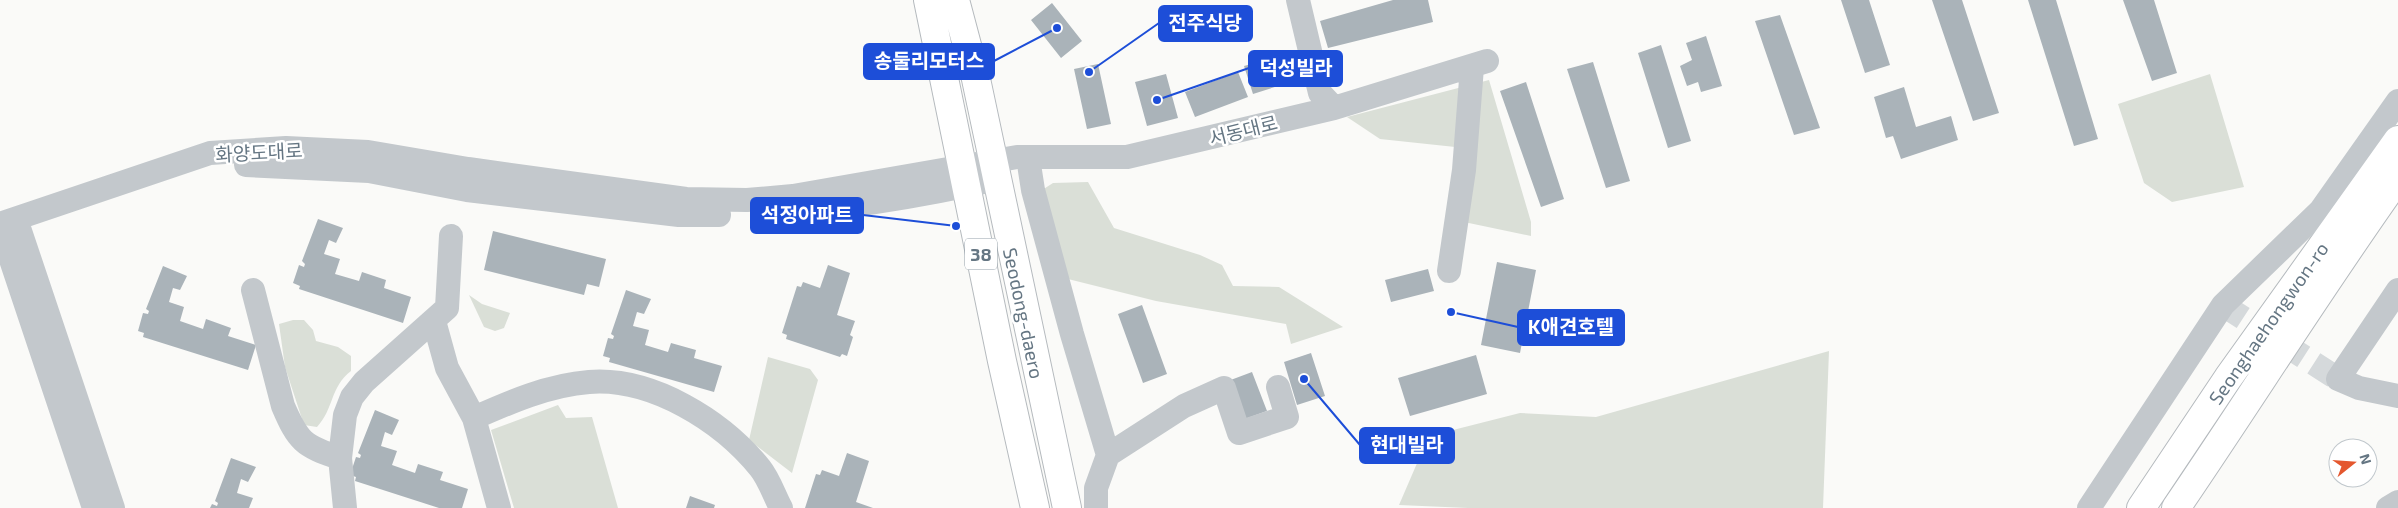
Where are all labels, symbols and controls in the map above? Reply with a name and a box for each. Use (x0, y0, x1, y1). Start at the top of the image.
callout: 전주식당 (1159, 6, 1252, 41)
text: 전주식당 (1168, 10, 1242, 34)
callout: 송둘리모터스 (864, 44, 994, 79)
text: 송둘리모터스 (874, 48, 984, 72)
callout: 덕성빌라 (1249, 51, 1342, 86)
text: 덕성빌라 (1259, 55, 1333, 79)
street label: 서동대로 (1206, 110, 1280, 150)
street label: 화양도대로 (215, 138, 303, 166)
callout: 석정아파트 (751, 198, 863, 233)
text: 석정아파트 (761, 202, 853, 226)
road number: 38 (965, 238, 997, 270)
street label: Seonghaehongwon-ro (2203, 238, 2333, 408)
street label: Seodong-daero (999, 245, 1049, 381)
callout: K애견호텔 (1518, 310, 1624, 345)
text: K애견호텔 (1528, 314, 1614, 338)
callout: 현대빌라 (1360, 428, 1454, 463)
text: 현대빌라 (1370, 432, 1444, 456)
north arrow (2328, 438, 2378, 488)
text: N (2356, 452, 2376, 466)

